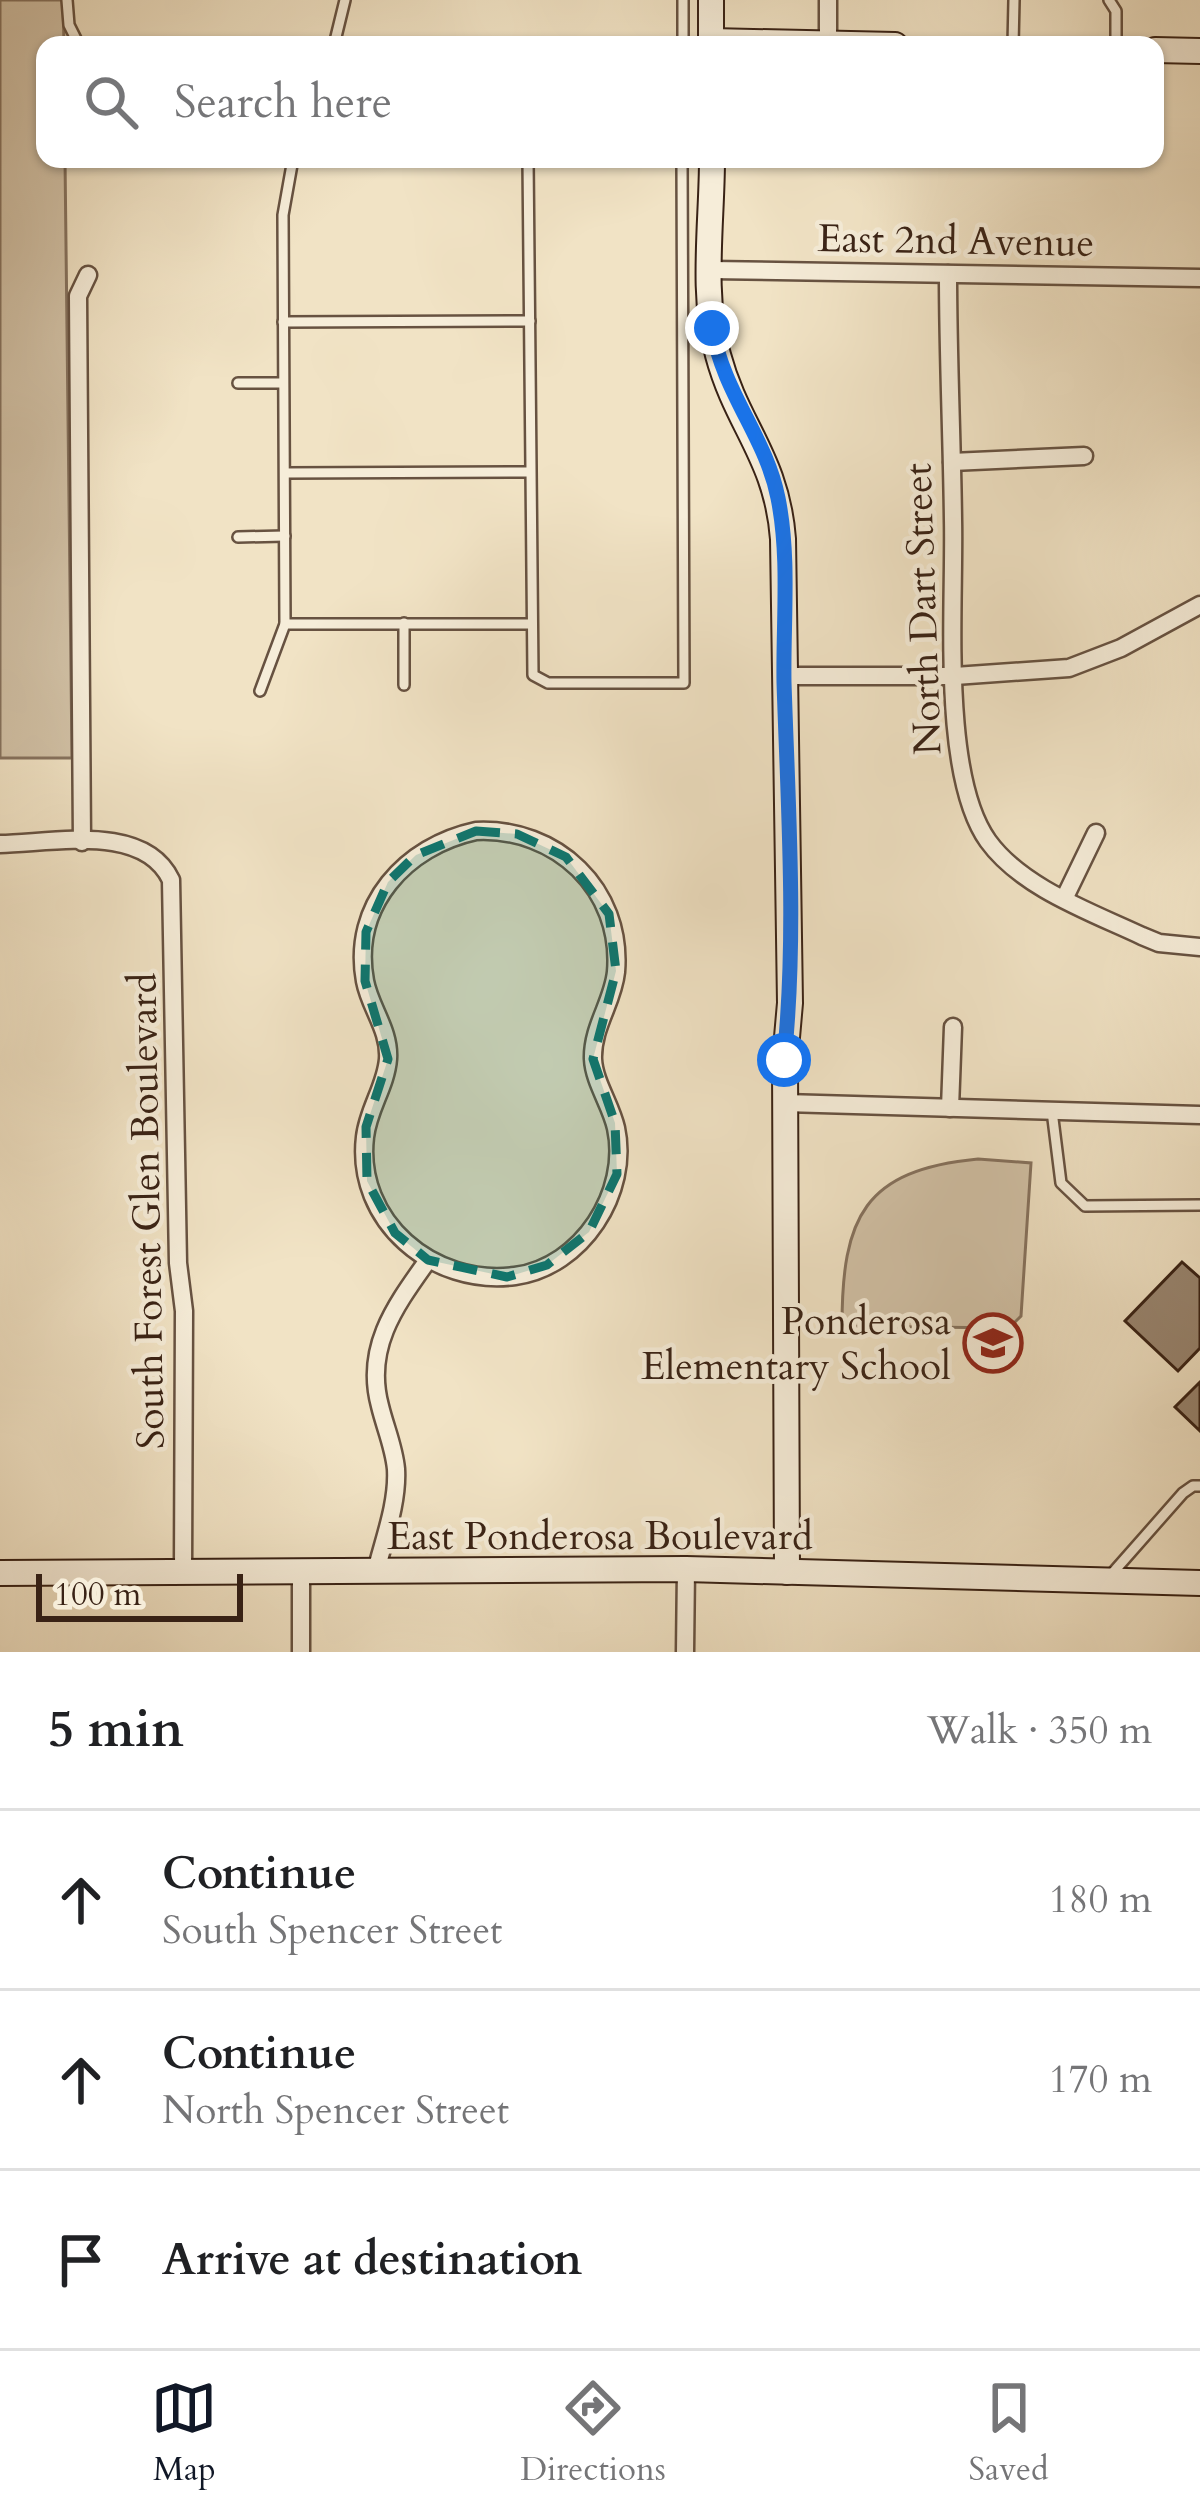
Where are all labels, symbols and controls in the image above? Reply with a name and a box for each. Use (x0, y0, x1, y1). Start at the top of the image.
search box (36, 36, 1164, 168)
icon: search (78, 69, 144, 135)
text: Search here (174, 72, 392, 133)
street label: East 2nd Avenue (817, 212, 1095, 270)
route end (685, 301, 739, 355)
street label: North Dart Street (891, 462, 955, 756)
street label: South Forest Glen Boulevard (116, 972, 178, 1450)
route start (757, 1033, 811, 1087)
place label: Ponderosa Elementary School (641, 1295, 951, 1393)
school or university icon: Ponderosa Elementary School (962, 1312, 1024, 1374)
street label: East Ponderosa Boulevard (387, 1510, 813, 1563)
scale bar (36, 1568, 243, 1621)
text: 100 m (54, 1572, 141, 1617)
text: 5 min (48, 1695, 184, 1765)
text: Walk · 350 m (927, 1704, 1152, 1757)
text: Continue (162, 1843, 356, 1904)
icon: ahead (48, 1867, 114, 1933)
text: 180 m (1049, 1873, 1152, 1926)
text: South Spencer Street (162, 1904, 502, 1957)
text: Continue (162, 2023, 356, 2084)
icon: ahead (48, 2047, 114, 2113)
text: 170 m (1049, 2053, 1152, 2106)
text: North Spencer Street (162, 2084, 509, 2137)
icon: arrive (48, 2227, 114, 2293)
text: Arrive at destination (162, 2229, 582, 2290)
tab: Map (151, 2375, 217, 2492)
tab: Directions (520, 2375, 666, 2492)
tab: Saved (969, 2375, 1049, 2492)

